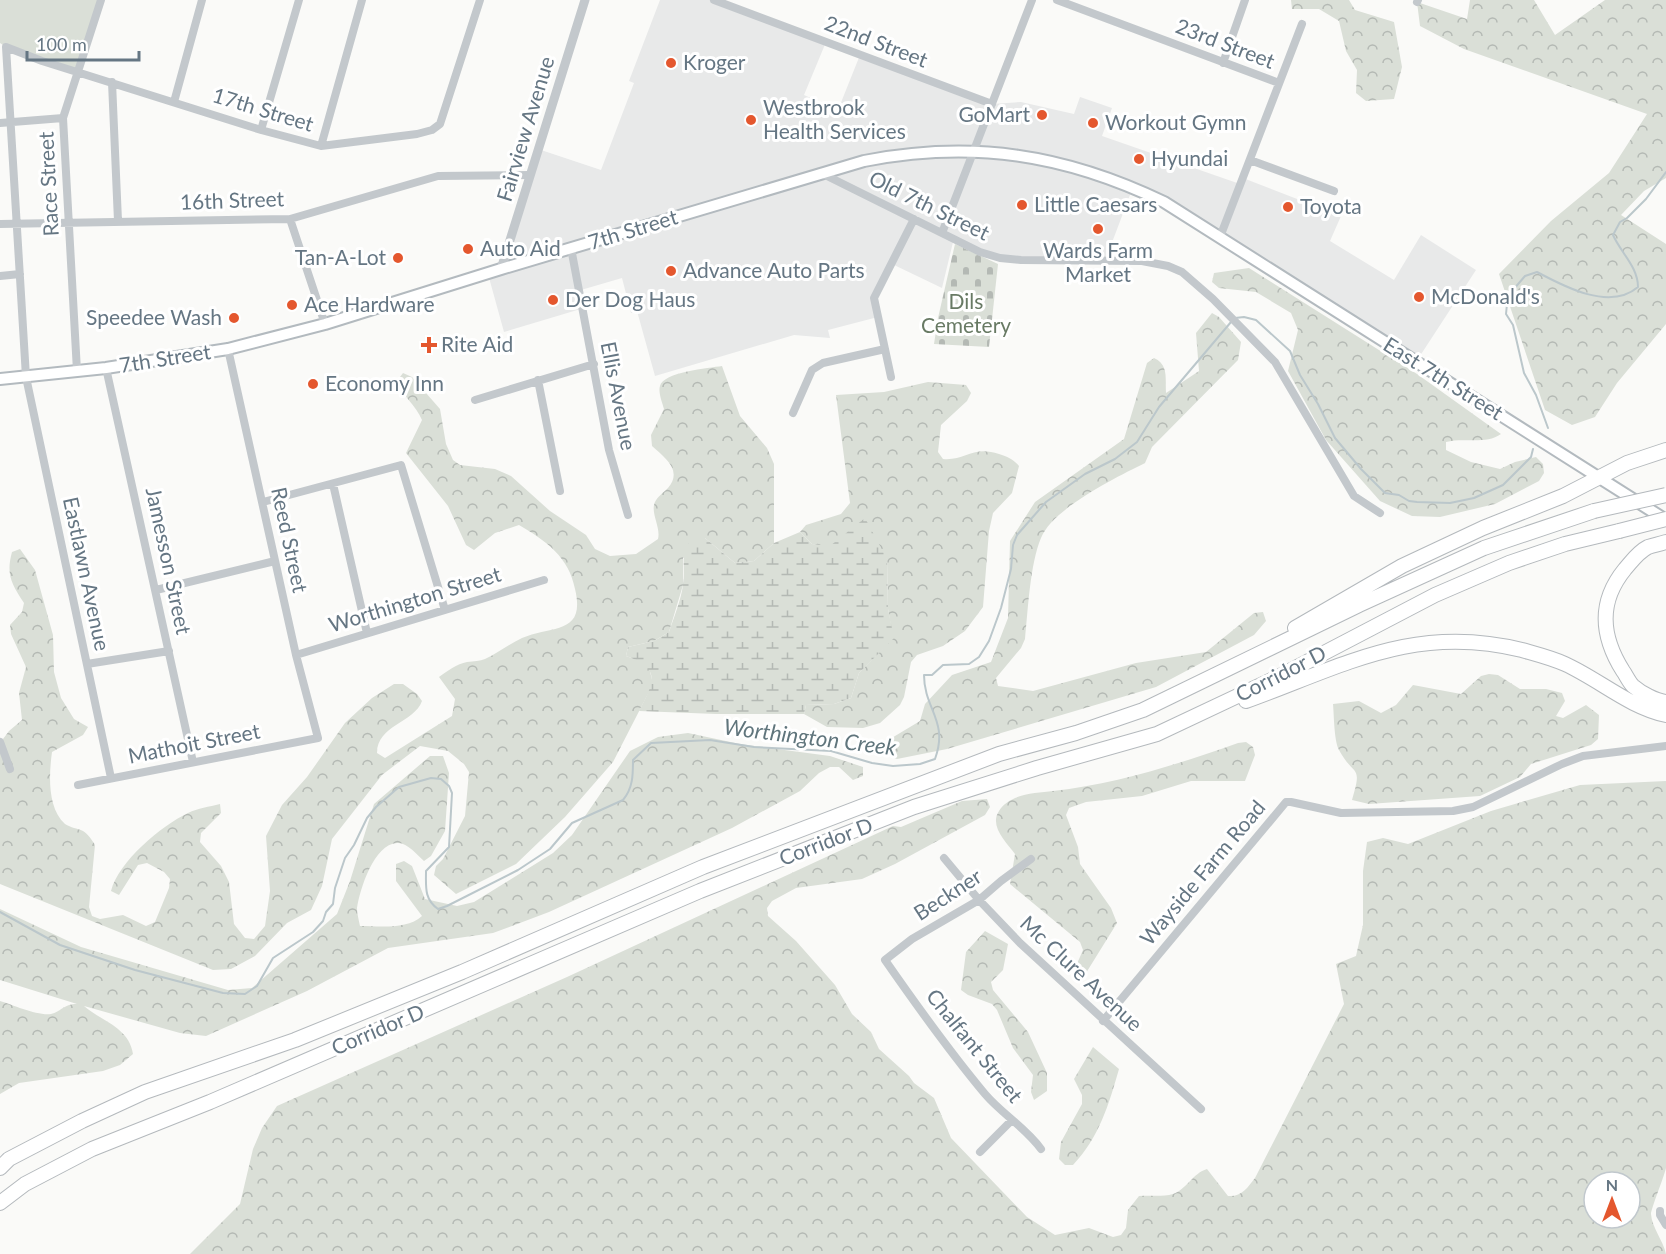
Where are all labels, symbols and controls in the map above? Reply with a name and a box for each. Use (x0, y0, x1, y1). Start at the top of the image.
street label: 22nd Street (821, 9, 932, 72)
street label: 23rd Street (1172, 12, 1279, 73)
scale bar (27, 24, 140, 62)
text: 100 m (36, 33, 87, 55)
place label: Kroger (683, 49, 746, 74)
street label: Fairview Avenue (491, 53, 559, 204)
marker: Kroger (664, 56, 678, 70)
street label: 17th Street (210, 81, 317, 136)
place label: Westbrook Health Services (763, 94, 906, 143)
place label: GoMart (958, 101, 1030, 126)
marker: GoMart (1035, 108, 1049, 122)
place label: Workout Gymn (1105, 109, 1246, 134)
marker: Westbrook Health Services (744, 113, 758, 127)
marker: Workout Gymn (1086, 116, 1100, 130)
street label: Race Street (32, 131, 63, 237)
place label: Hyundai (1151, 145, 1228, 170)
marker: Hyundai (1132, 152, 1146, 166)
street label: Old 7th Street (865, 165, 994, 245)
street label: 16th Street (179, 185, 285, 214)
place label: Little Caesars (1034, 191, 1157, 216)
place label: Toyota (1300, 193, 1362, 218)
marker: Little Caesars (1015, 198, 1029, 212)
marker: Toyota (1281, 200, 1295, 214)
street label: 7th Street (585, 203, 681, 254)
marker: Wards Farm Market (1091, 222, 1105, 236)
place label: Auto Aid (480, 235, 561, 260)
place label: Wards Farm Market (1043, 237, 1153, 286)
marker: Auto Aid (461, 242, 475, 256)
place label: Tan-A-Lot (295, 244, 386, 269)
marker: Tan-A-Lot (391, 251, 405, 265)
place label: Advance Auto Parts (683, 257, 865, 282)
marker: Advance Auto Parts (664, 264, 678, 278)
place label: McDonald's (1431, 283, 1540, 308)
place label: Der Dog Haus (565, 286, 695, 311)
park label: Dils Cemetery (921, 288, 1011, 337)
marker: McDonald's (1412, 290, 1426, 304)
place label: Ace Hardware (304, 291, 435, 316)
marker: Der Dog Haus (546, 293, 560, 307)
marker: Ace Hardware (285, 298, 299, 312)
place label: Speedee Wash (86, 304, 222, 329)
marker: Speedee Wash (227, 311, 241, 325)
place label: Rite Aid (441, 331, 513, 356)
street label: East 7th Street (1379, 331, 1509, 425)
street label: 7th Street (117, 338, 213, 377)
marker: Rite Aid (422, 338, 436, 352)
street label: Ellis Avenue (597, 339, 642, 452)
place label: Economy Inn (325, 370, 444, 395)
marker: Economy Inn (306, 377, 320, 391)
street label: Jamesson Street (142, 485, 197, 637)
street label: Reed Street (267, 485, 314, 595)
street label: Eastlawn Avenue (59, 494, 116, 653)
street label: Worthington Street (325, 560, 504, 637)
street label: Corridor D (1231, 639, 1330, 706)
water label: Worthington Creek (722, 713, 898, 761)
street label: Mathoit Street (126, 717, 262, 768)
street label: Wayside Farm Road (1134, 795, 1270, 950)
street label: Corridor D (775, 811, 876, 870)
street label: Beckner (909, 862, 986, 925)
street label: Mc Clure Avenue (1016, 910, 1148, 1036)
street label: Chalfant Street (922, 983, 1029, 1107)
street label: Corridor D (327, 998, 428, 1059)
north arrow (1582, 1170, 1642, 1230)
text: N (1606, 1175, 1618, 1194)

